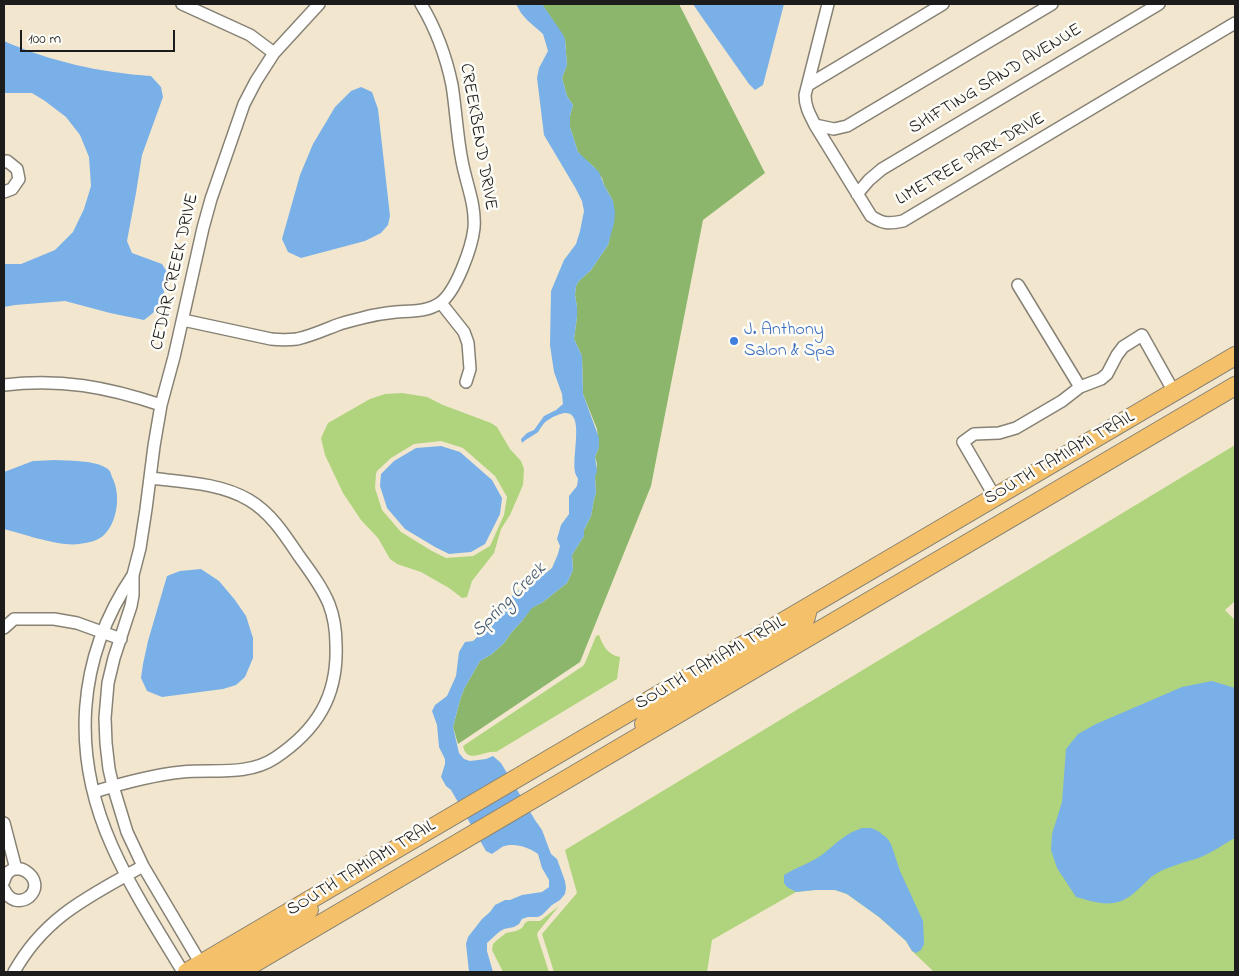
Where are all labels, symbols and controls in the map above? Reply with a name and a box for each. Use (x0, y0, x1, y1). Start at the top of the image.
scale bar (22, 20, 178, 52)
street label: SHIFTING SAND AVENUE (906, 20, 1086, 140)
text: 100 m (28, 28, 61, 50)
street label: CREEKBEND DRIVE (453, 62, 501, 212)
street label: LIMETREE PARK DRIVE (893, 108, 1049, 212)
street label: CEDAR CREEK DRIVE (147, 192, 205, 352)
place label: J. Anthony Salon & Spa (744, 320, 835, 362)
marker: J. Anthony Salon & Spa (728, 335, 740, 347)
street label: SOUTH TAMIAMI TRAIL (981, 407, 1139, 511)
water label: Spring Creek (468, 559, 552, 643)
street label: SOUTH TAMIAMI TRAIL (632, 612, 790, 716)
street label: SOUTH TAMIAMI TRAIL (284, 816, 440, 922)

